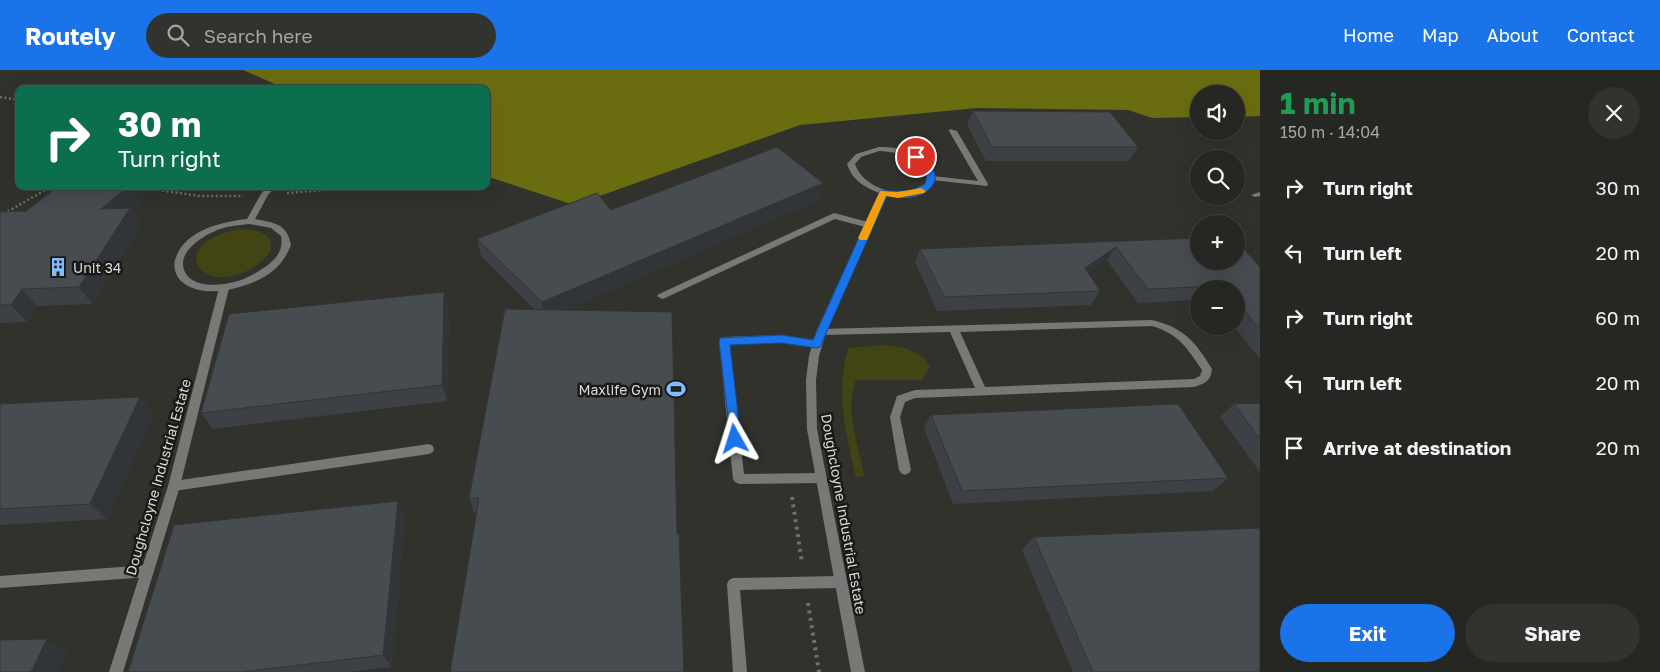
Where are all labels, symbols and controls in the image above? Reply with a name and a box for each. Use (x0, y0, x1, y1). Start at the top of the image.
search box (146, 13, 496, 58)
text: Routely (25, 21, 116, 50)
icon: search (164, 21, 192, 49)
text: Search here (204, 24, 313, 47)
text: Home (1343, 24, 1394, 46)
text: Map (1422, 24, 1459, 46)
text: About (1487, 24, 1539, 46)
text: Contact (1567, 24, 1635, 46)
map controls (1190, 85, 1245, 335)
button: sound (1190, 85, 1245, 140)
text: 1 min (1280, 85, 1356, 121)
button: close (1588, 87, 1640, 139)
text: 30 m (118, 103, 201, 145)
icon: right (35, 105, 100, 170)
text: 150 m · 14:04 (1280, 122, 1380, 142)
pin (895, 136, 937, 178)
icon: arrive (902, 143, 930, 171)
text: Turn right (118, 145, 221, 172)
button: search (1190, 150, 1245, 205)
icon: right (1280, 174, 1308, 202)
text: Turn right (1323, 176, 1413, 199)
text: 30 m (1596, 176, 1640, 199)
button: + (1190, 215, 1245, 270)
icon: left (1280, 239, 1308, 267)
text: Turn left (1323, 241, 1402, 264)
text: 20 m (1596, 241, 1640, 264)
building icon: Unit 34 (47, 256, 69, 278)
place label: Unit 34 (73, 259, 121, 276)
button: − (1190, 280, 1245, 335)
icon: right (1280, 304, 1308, 332)
text: Turn right (1323, 306, 1413, 329)
text: 60 m (1595, 306, 1640, 329)
icon: left (1280, 369, 1308, 397)
text: Turn left (1323, 371, 1402, 394)
text: 20 m (1596, 371, 1640, 394)
street label: Doughcloyne Industrial Estate (122, 377, 194, 577)
sports icon: Maxlife Gym (665, 378, 687, 400)
place label: Maxlife Gym (578, 381, 661, 398)
position arrow (708, 412, 760, 464)
street label: Doughcloyne Industrial Estate (818, 412, 870, 616)
icon: arrive (1280, 434, 1308, 462)
text: Arrive at destination (1323, 436, 1511, 459)
text: 20 m (1596, 436, 1640, 459)
button: Exit (1280, 604, 1455, 662)
button: Share (1465, 604, 1640, 662)

